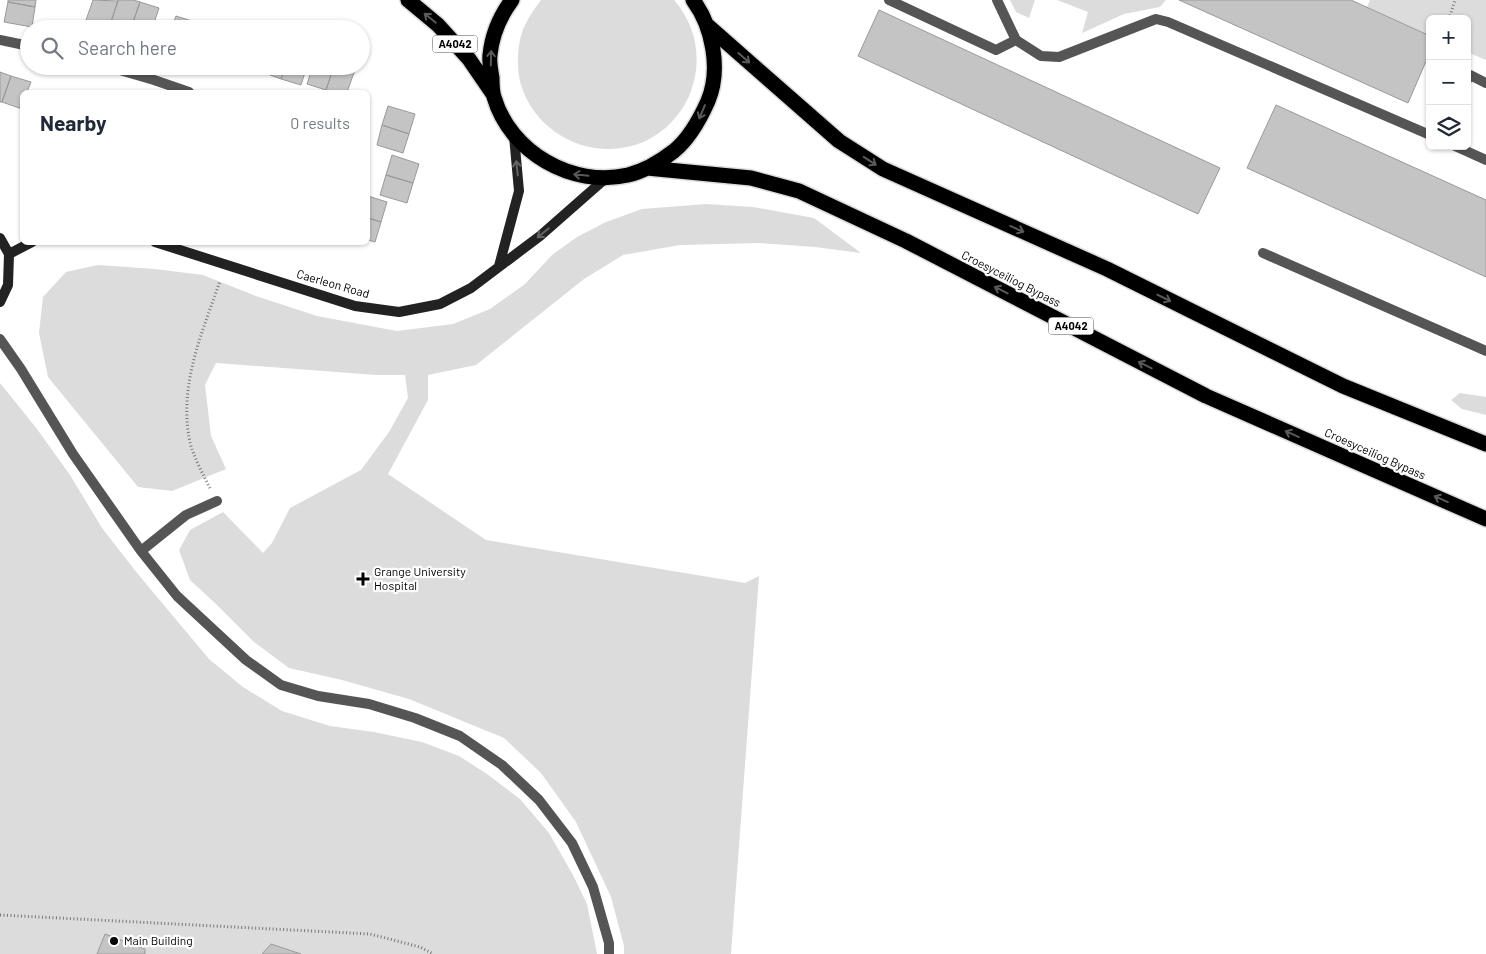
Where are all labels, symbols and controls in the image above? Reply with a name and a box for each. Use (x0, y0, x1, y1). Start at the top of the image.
one-way arrow (423, 12, 436, 23)
map controls (1426, 15, 1471, 150)
button: + (1426, 15, 1471, 60)
search box (20, 20, 370, 75)
icon: search (38, 34, 66, 62)
text: Search here (78, 36, 177, 59)
road number: A4042 (432, 36, 478, 52)
one-way arrow (486, 51, 496, 67)
one-way arrow (738, 52, 751, 64)
button: − (1426, 60, 1471, 105)
one-way arrow (697, 105, 706, 120)
button: layers (1426, 105, 1471, 150)
text: Nearby (40, 110, 106, 135)
text: 0 results (290, 113, 350, 132)
one-way arrow (863, 156, 877, 166)
one-way arrow (512, 160, 522, 176)
one-way arrow (574, 170, 590, 180)
one-way arrow (1009, 225, 1024, 235)
one-way arrow (537, 227, 550, 238)
street label: Croesyceiliog Bypass (960, 247, 1063, 309)
street label: Caerleon Road (295, 266, 371, 300)
one-way arrow (994, 285, 1009, 294)
one-way arrow (1157, 293, 1172, 303)
road number: A4042 (1048, 318, 1094, 334)
one-way arrow (1138, 360, 1153, 370)
street label: Croesyceiliog Bypass (1323, 425, 1428, 482)
one-way arrow (1285, 428, 1300, 438)
one-way arrow (1434, 493, 1449, 503)
place label: Grange University Hospital (374, 564, 466, 592)
marker: Grange University Hospital (356, 572, 370, 586)
place label: Main Building (124, 933, 193, 947)
marker: Main Building (108, 935, 120, 947)

